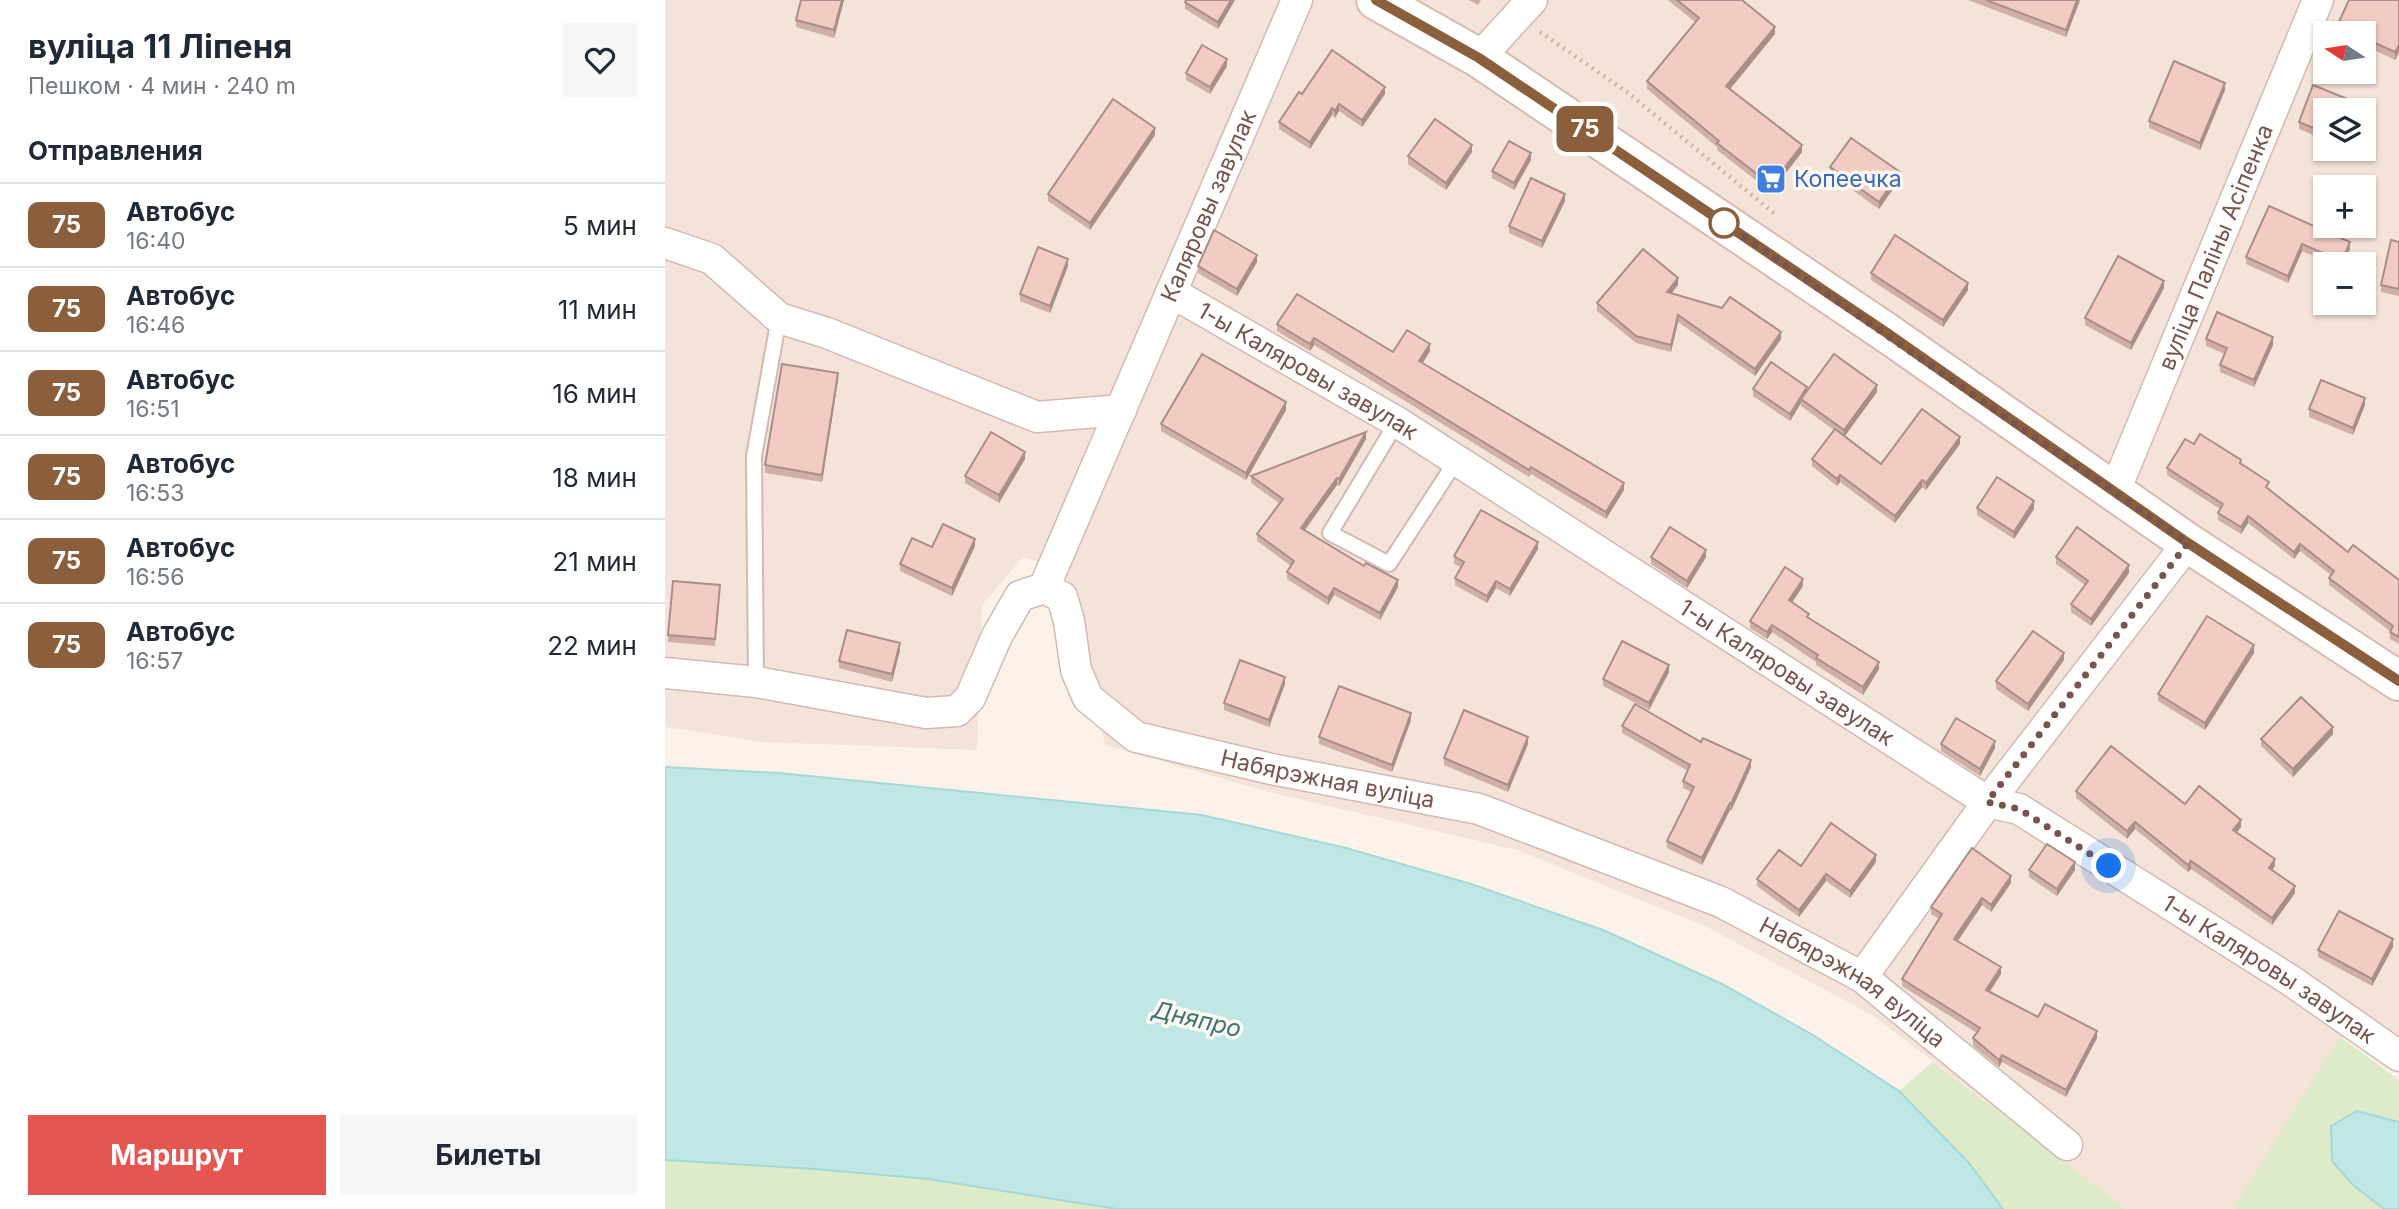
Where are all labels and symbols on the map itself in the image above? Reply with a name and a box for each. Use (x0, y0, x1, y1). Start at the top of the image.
north arrow (2313, 21, 2377, 84)
street label: Каляровы завулак (1155, 105, 1262, 306)
line badge: 75 (1553, 106, 1616, 152)
street label: вуліца Паліны Асіпенка (2152, 120, 2279, 374)
supermarket icon: Копеечка (1754, 162, 1788, 196)
place label: Копеечка (1794, 165, 1902, 193)
unlabelled marker (1709, 208, 1739, 238)
street label: 1-ы Каляровы завулак (1193, 296, 1424, 446)
street label: 1-ы Каляровы завулак (1674, 593, 1900, 752)
street label: Набярэжная вуліца (1218, 744, 1437, 814)
your location (2091, 848, 2126, 883)
street label: 1-ы Каляровы завулак (2157, 889, 2382, 1050)
street label: Набярэжная вуліца (1755, 911, 1951, 1054)
water label: Дняпро (1149, 994, 1244, 1043)

